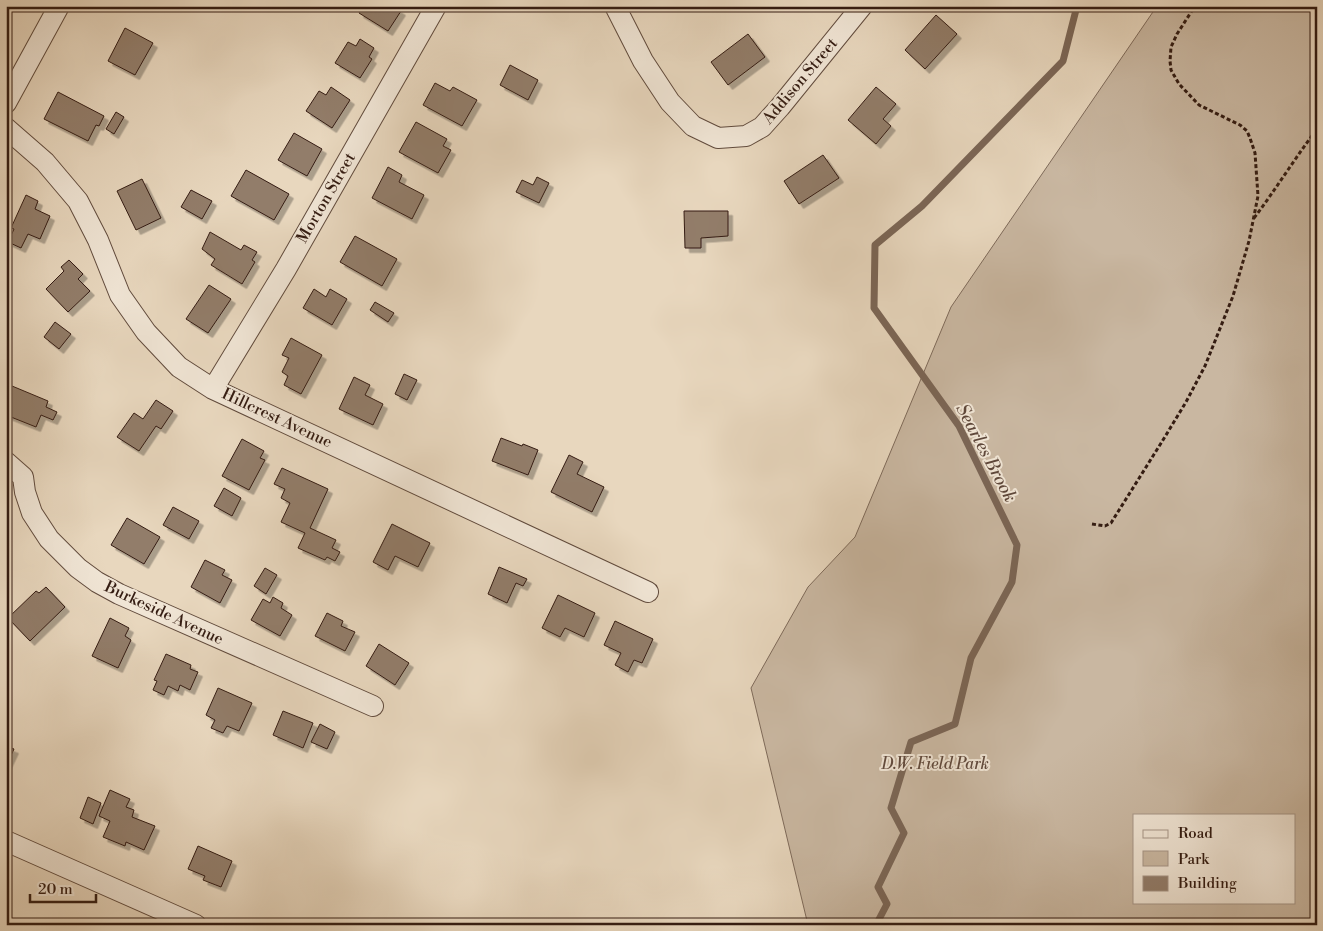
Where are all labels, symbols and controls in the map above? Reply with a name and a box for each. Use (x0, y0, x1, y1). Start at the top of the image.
street label: Addison Street (757, 34, 842, 129)
street label: Morton Street (292, 149, 360, 247)
street label: Hillcrest Avenue (219, 384, 335, 452)
water label: Searles Brook (950, 400, 1022, 506)
street label: Burkeside Avenue (100, 576, 227, 649)
park label: D.W. Field Park (880, 754, 989, 774)
legend (1133, 814, 1296, 904)
text: Road (1178, 824, 1213, 843)
text: Park (1178, 850, 1210, 869)
scale bar (30, 871, 96, 903)
text: Building (1177, 874, 1237, 893)
text: 20 m (38, 880, 73, 899)

